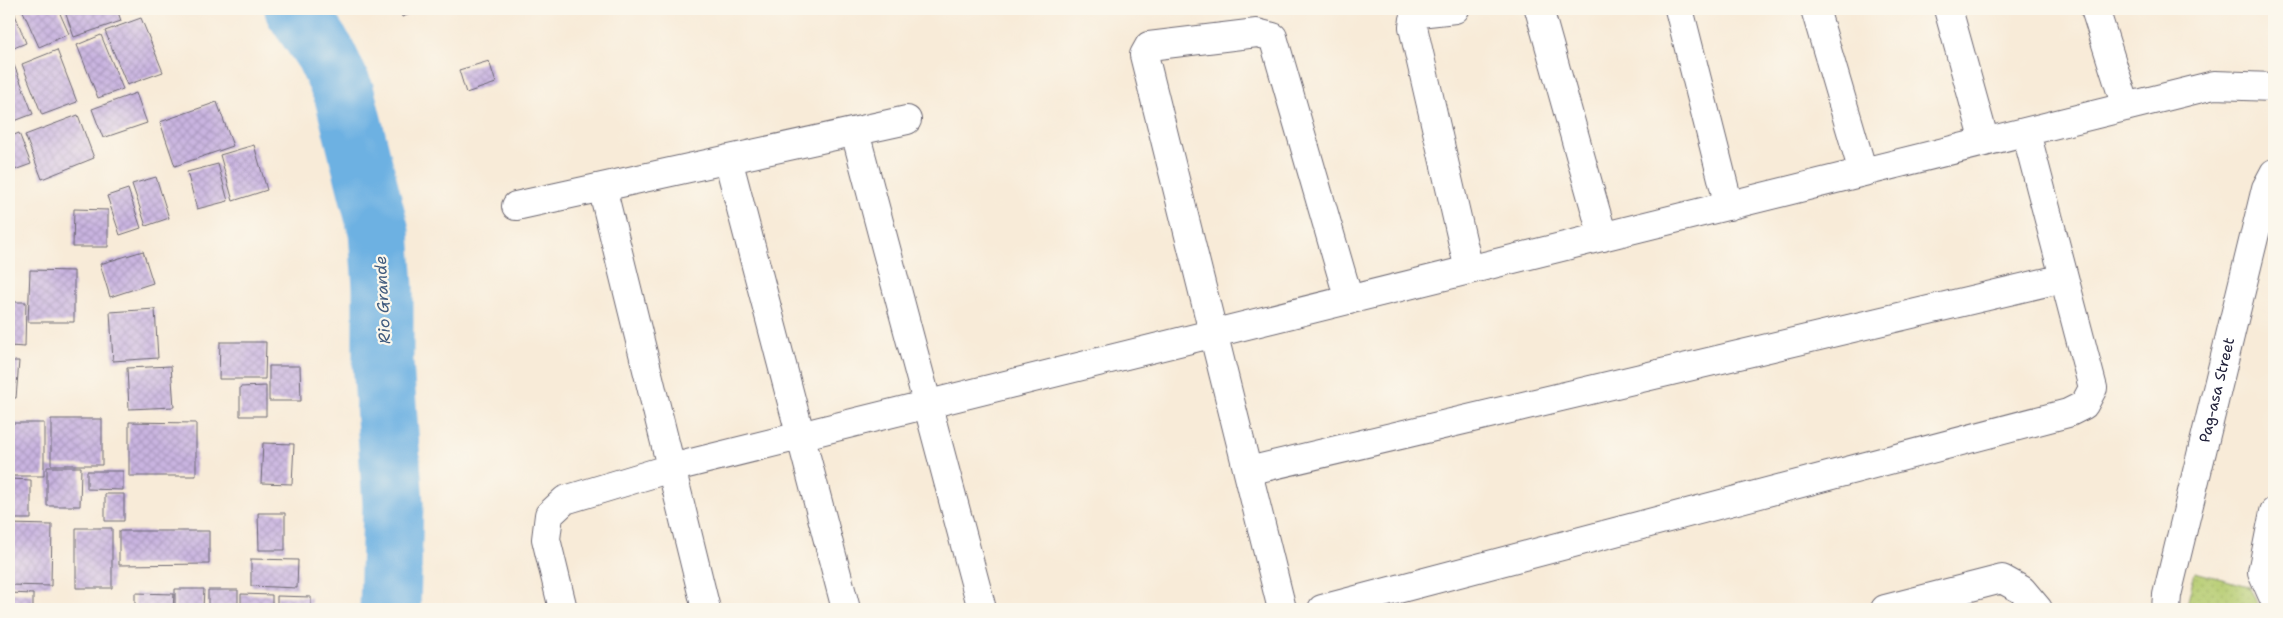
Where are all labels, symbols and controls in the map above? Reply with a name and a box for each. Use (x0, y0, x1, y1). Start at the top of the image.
water label: Rio Grande (370, 255, 395, 345)
street label: Pag-asa Street (2194, 335, 2239, 445)

